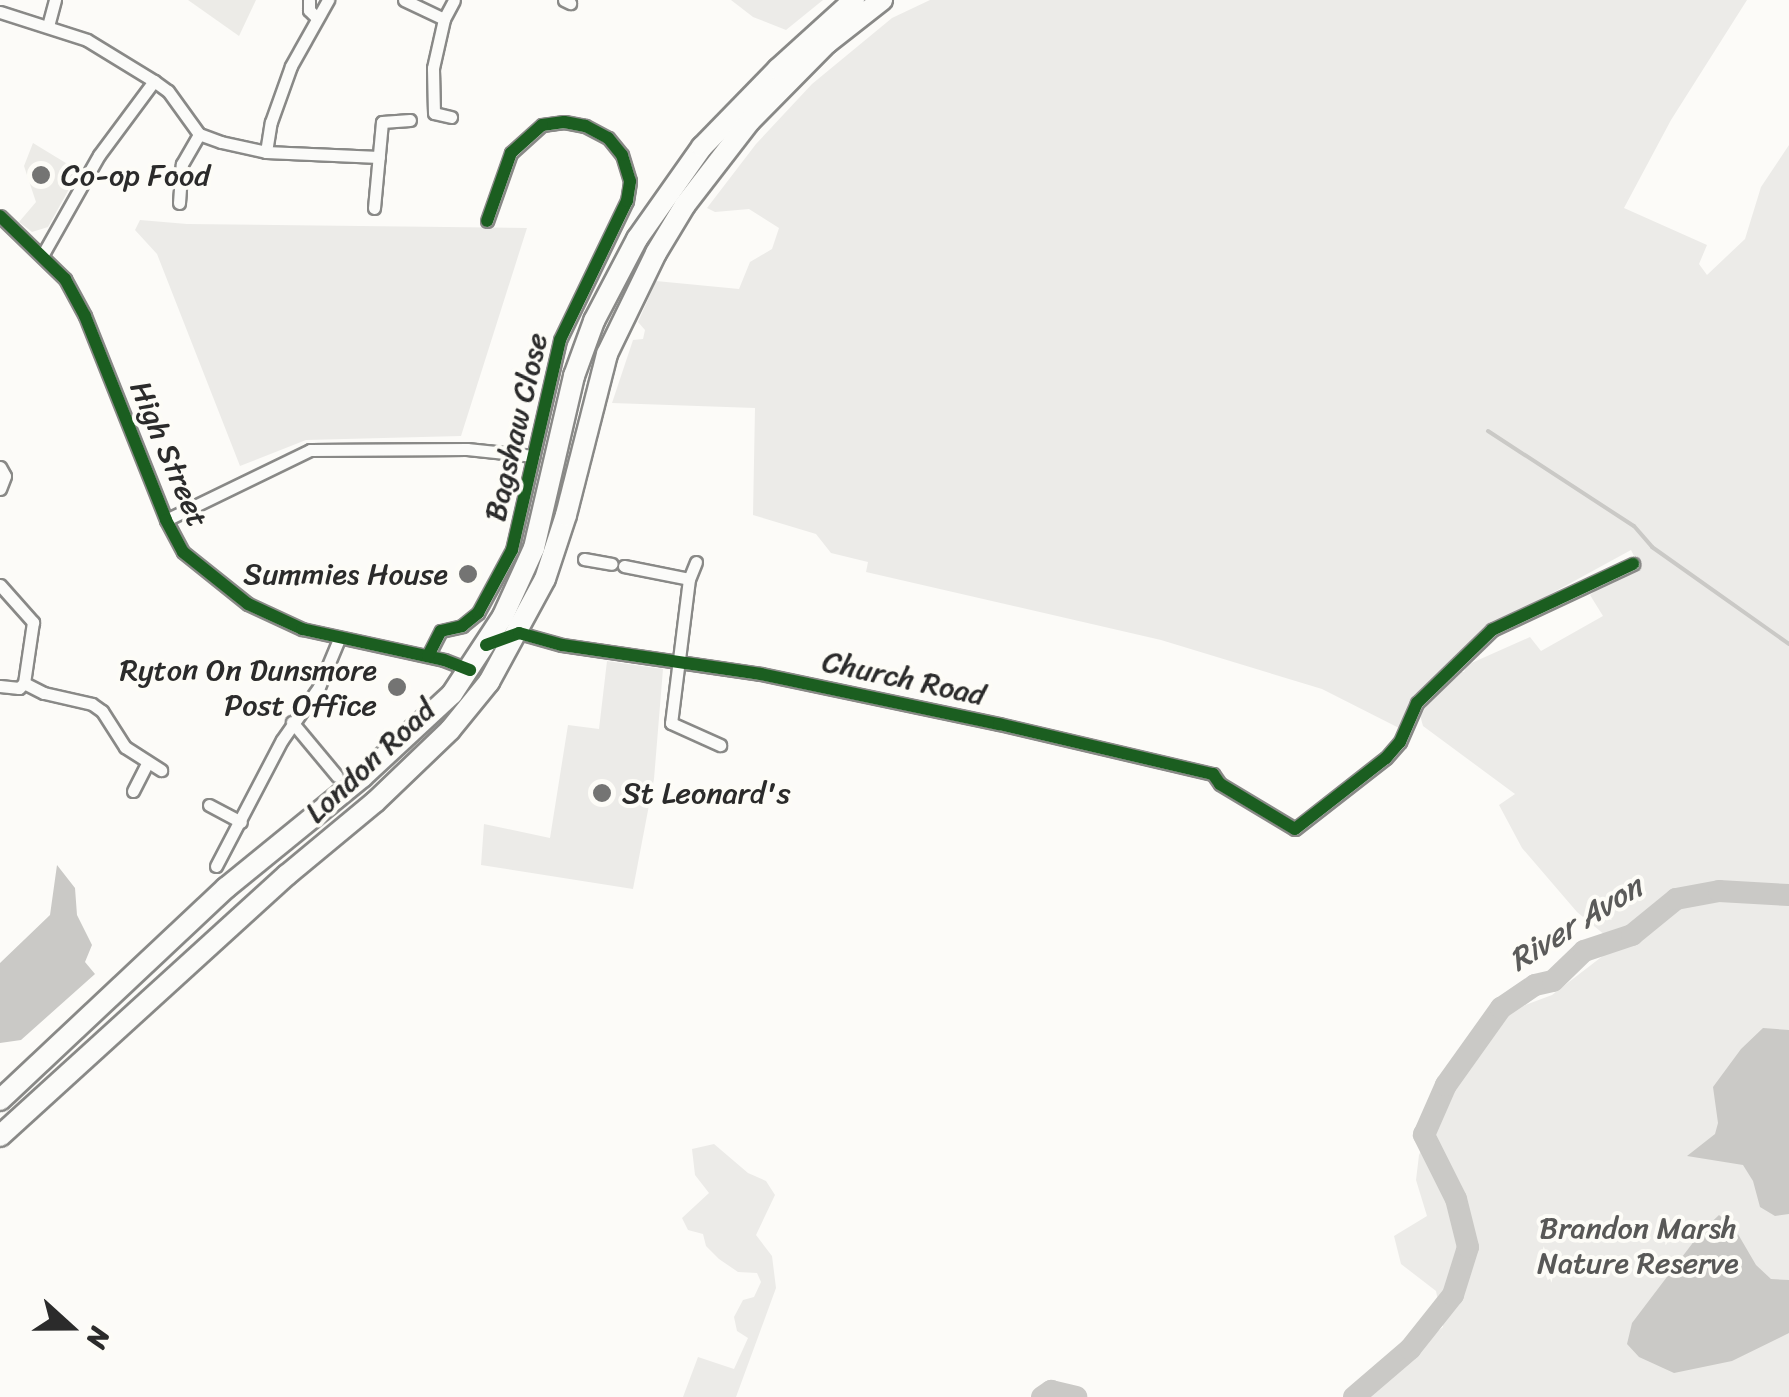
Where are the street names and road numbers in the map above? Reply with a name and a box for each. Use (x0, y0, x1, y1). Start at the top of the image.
street label: Bagshaw Close (477, 328, 555, 526)
street label: High Street (122, 375, 216, 533)
street label: Church Road (819, 643, 989, 713)
street label: London Road (297, 692, 443, 830)

